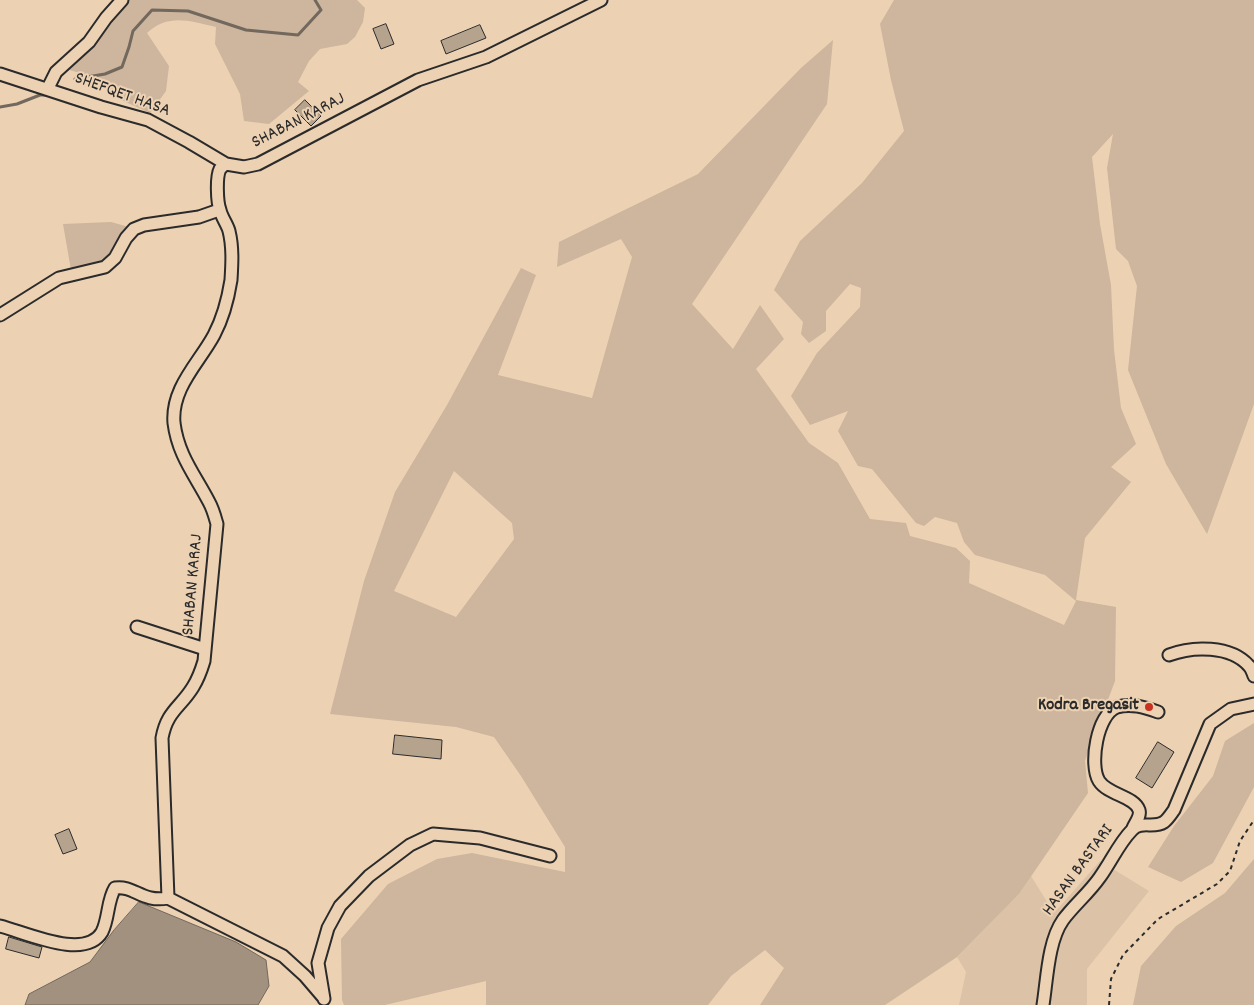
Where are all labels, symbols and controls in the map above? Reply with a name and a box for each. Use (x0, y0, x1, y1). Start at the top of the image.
street label: SHEFQET HASA (71, 69, 173, 123)
street label: SHABAN KARAJ (249, 89, 349, 155)
street label: SHABAN KARAJ (179, 533, 209, 637)
place label: Kodra Bregasit (1038, 696, 1139, 718)
marker: Kodra Bregasit (1143, 701, 1155, 713)
street label: HASAN BASTARI (1039, 821, 1119, 921)

